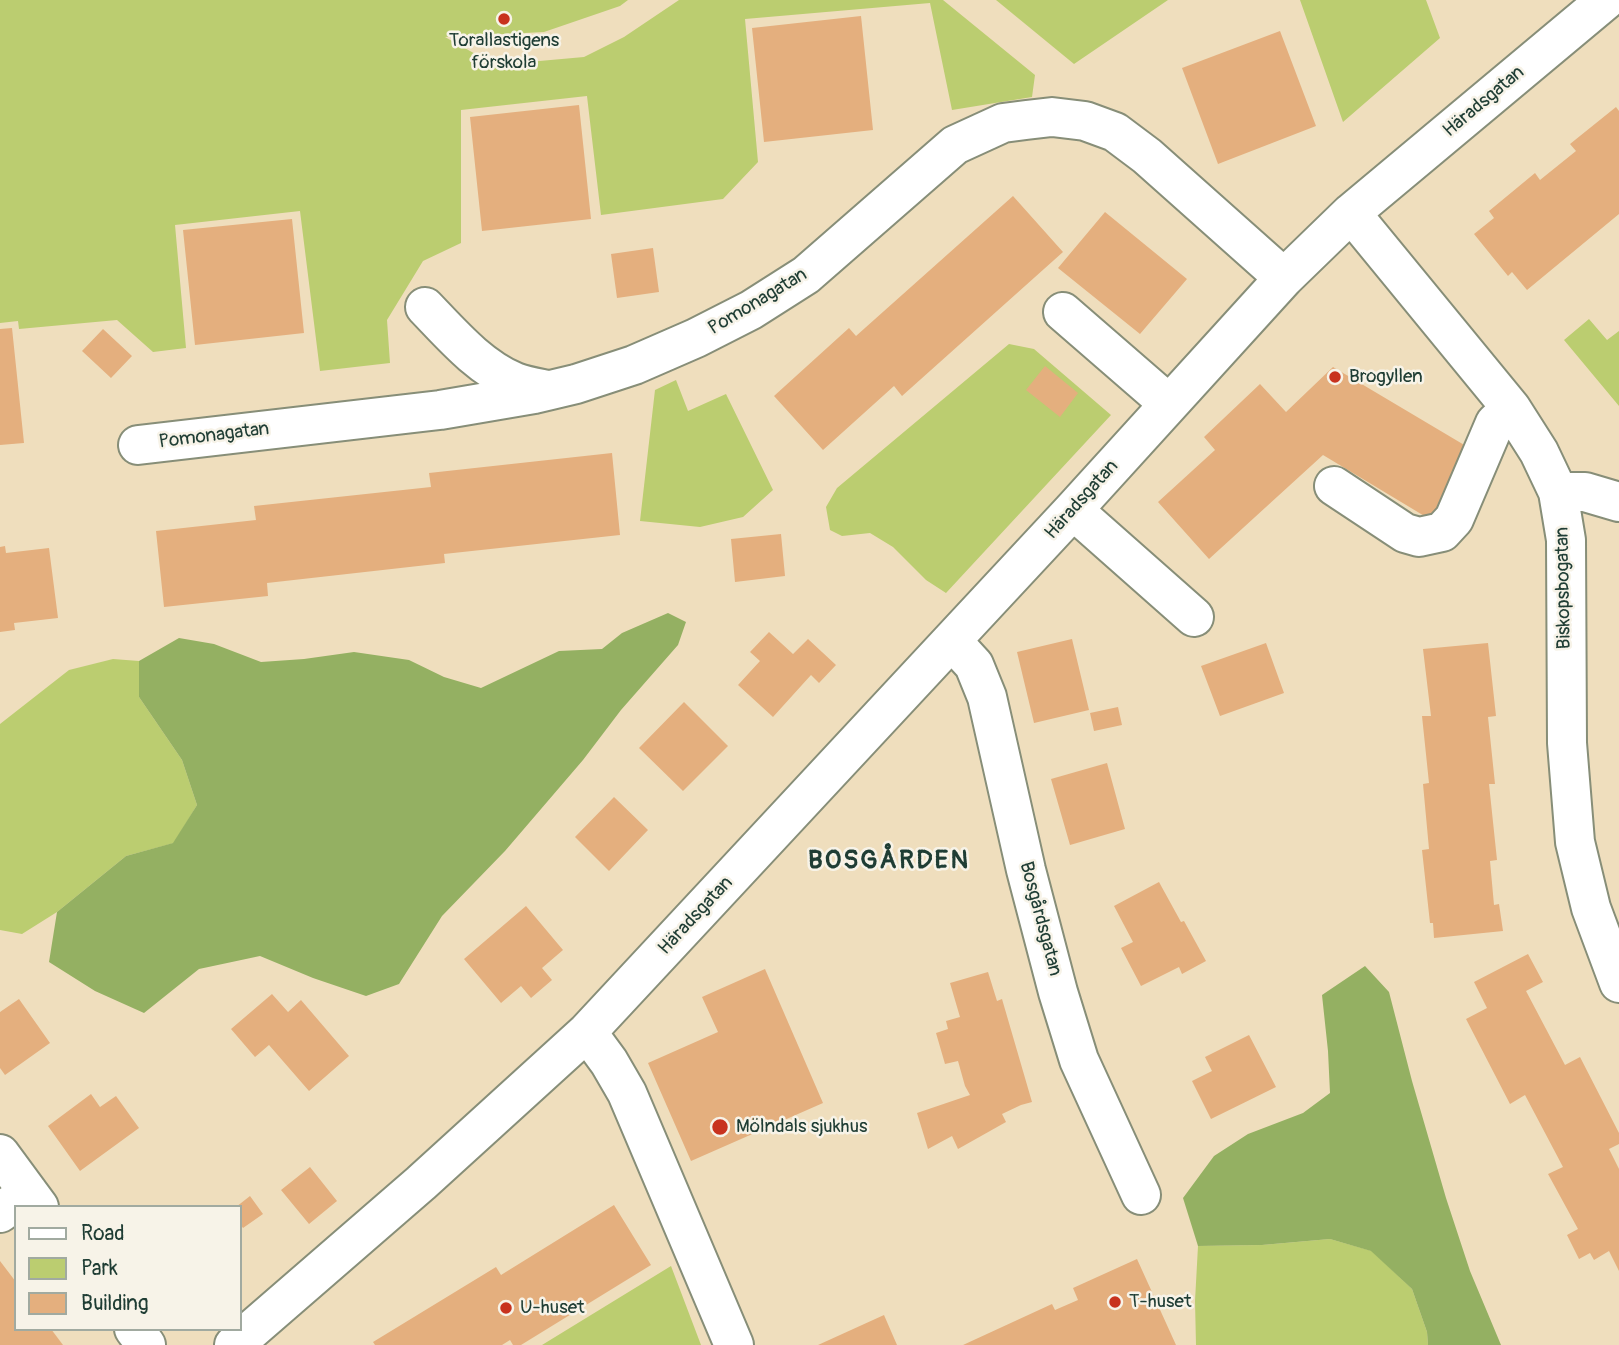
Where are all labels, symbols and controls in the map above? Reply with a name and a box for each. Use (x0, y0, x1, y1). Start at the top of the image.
marker: Torallastigens förskola (496, 11, 512, 27)
place label: Torallastigens förskola (449, 30, 559, 74)
street label: Häradsgatan (1439, 61, 1529, 143)
street label: Pomonagatan (705, 264, 811, 340)
place label: Brogyllen (1349, 366, 1423, 388)
marker: Brogyllen (1327, 369, 1343, 385)
street label: Pomonagatan (157, 418, 271, 454)
street label: Häradsgatan (1040, 456, 1124, 544)
street label: Biskopsbogatan (1552, 527, 1576, 649)
district label: BOSGÅRDEN (809, 845, 969, 877)
street label: Bosgårdsgatan (1014, 859, 1066, 979)
street label: Häradsgatan (654, 872, 738, 960)
place label: Mölndals sjukhus (736, 1116, 868, 1138)
marker: Mölndals sjukhus (710, 1117, 730, 1137)
legend (14, 1205, 242, 1331)
text: Road (81, 1220, 125, 1247)
text: Park (81, 1255, 118, 1282)
text: Building (81, 1290, 148, 1317)
place label: T-huset (1129, 1291, 1192, 1313)
marker: T-huset (1107, 1294, 1123, 1310)
place label: U-huset (520, 1297, 585, 1319)
marker: U-huset (498, 1300, 514, 1316)

